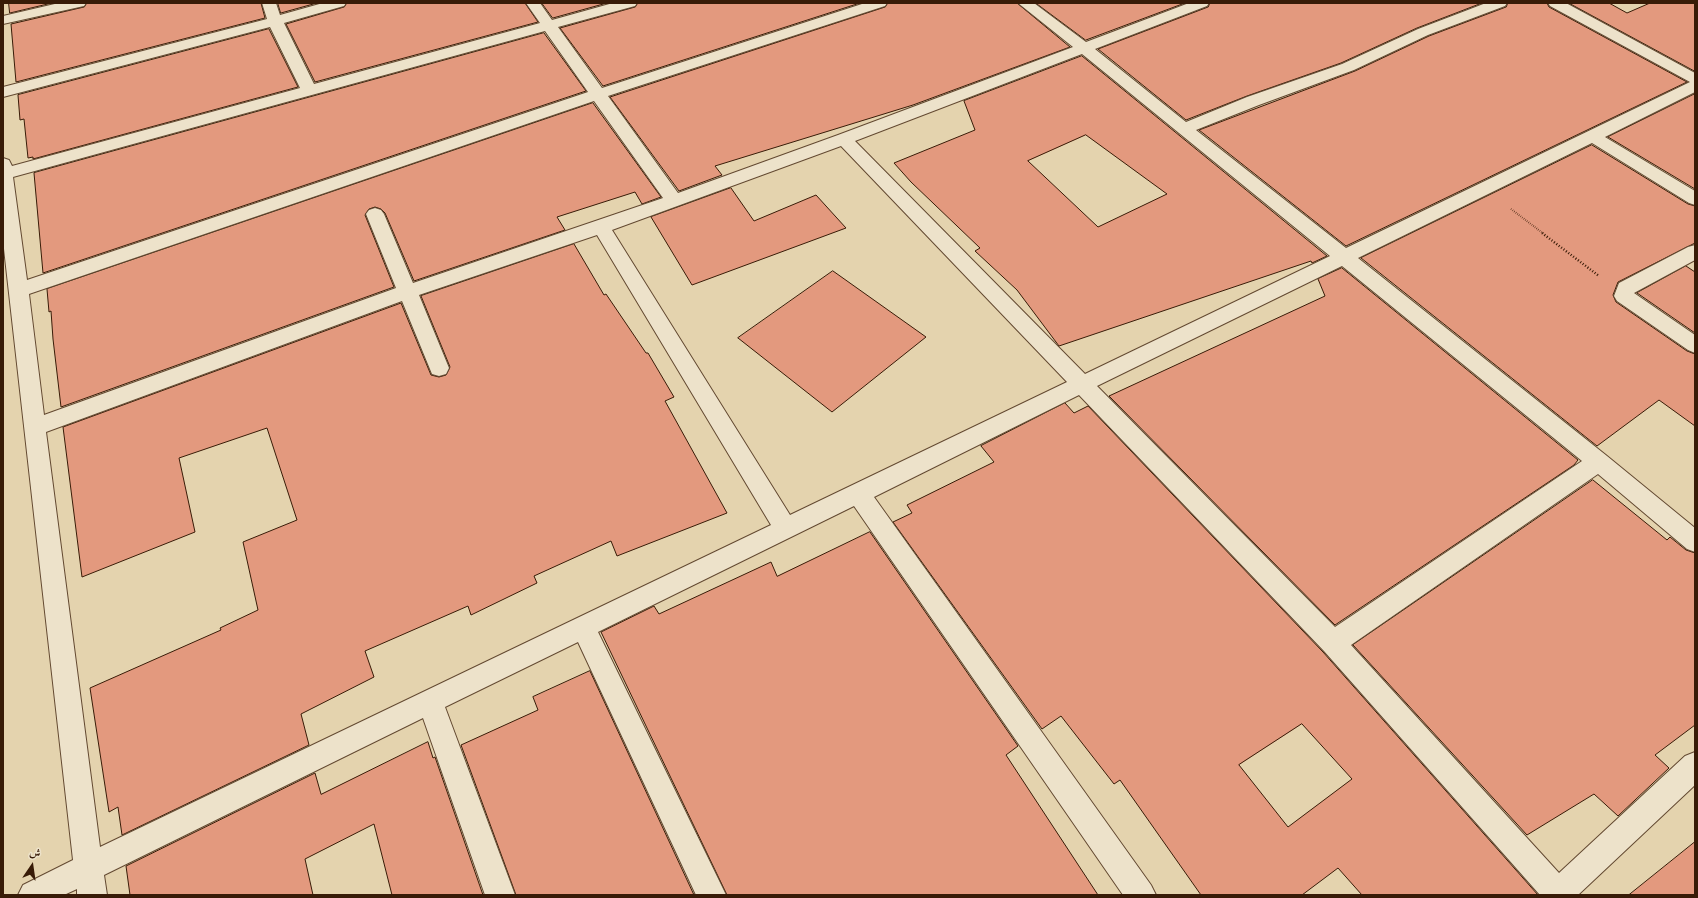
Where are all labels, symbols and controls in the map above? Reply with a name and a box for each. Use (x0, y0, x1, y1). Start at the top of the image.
text: ش (28, 845, 42, 862)
north arrow (12, 846, 52, 886)

